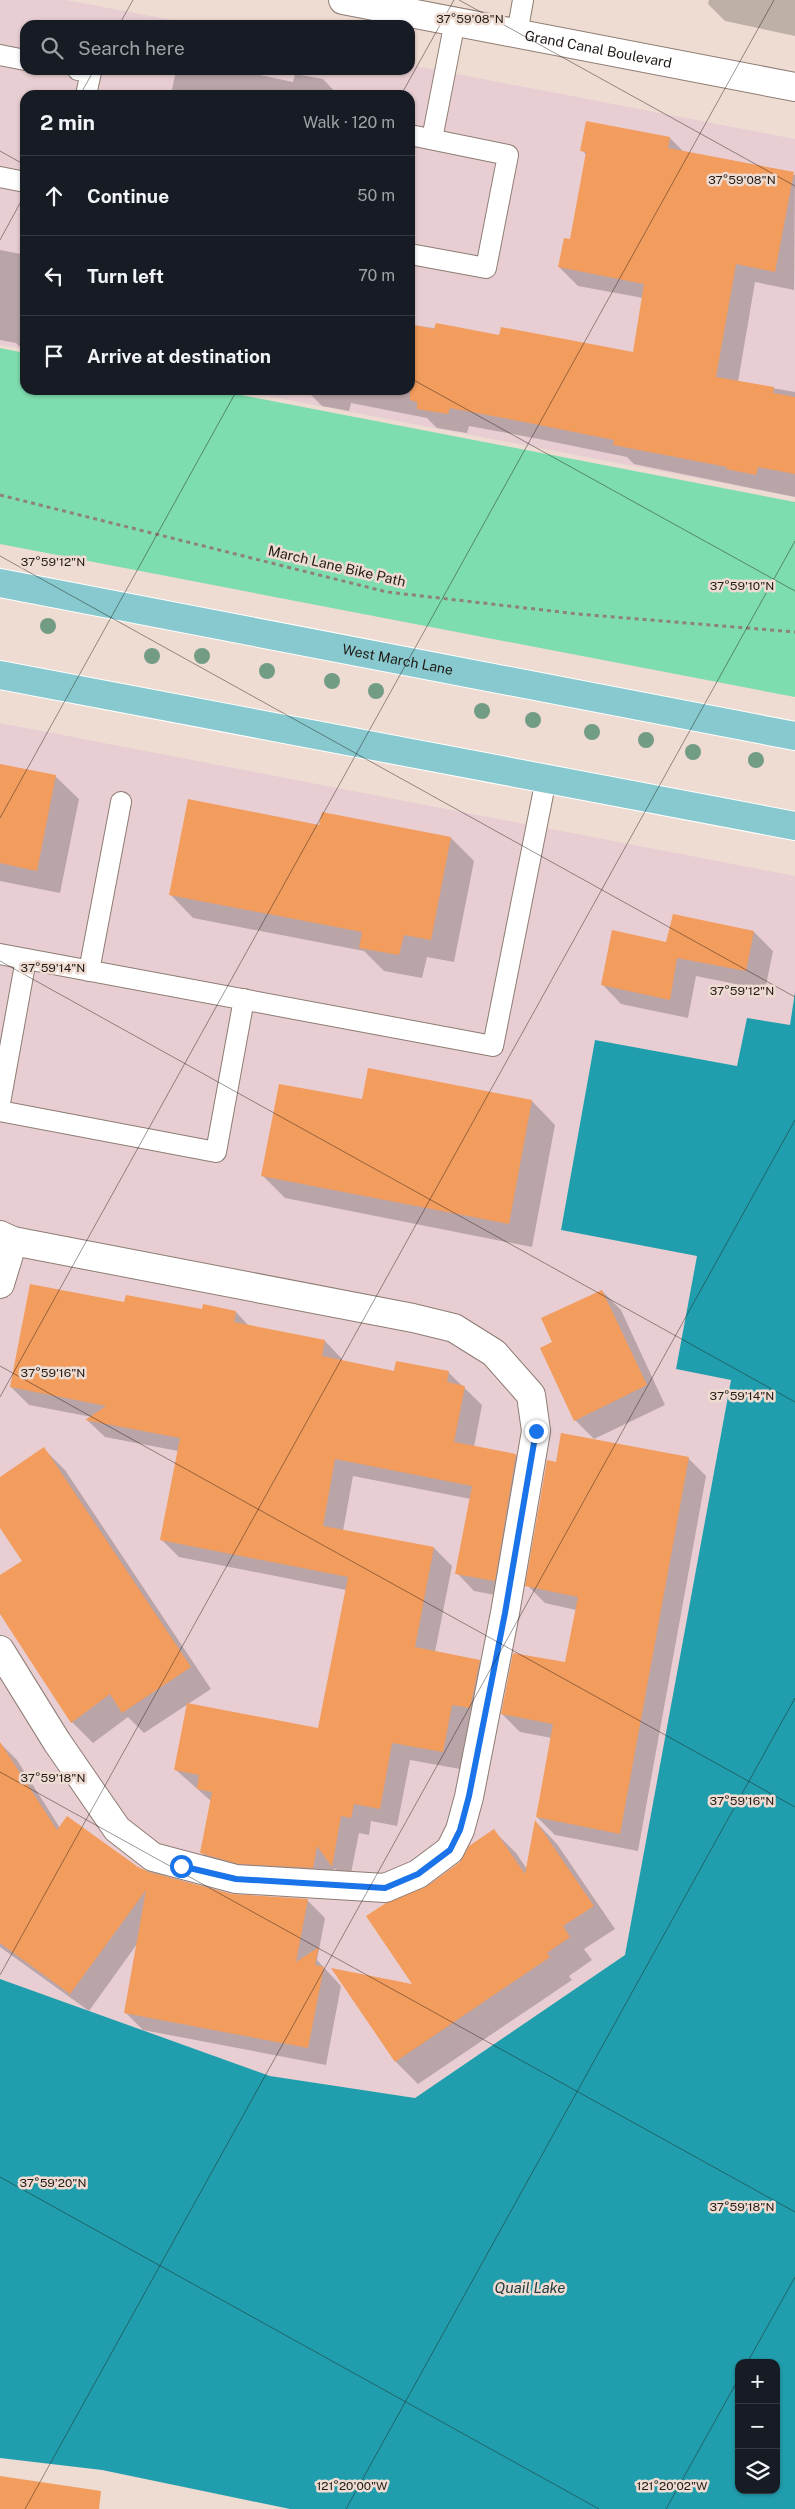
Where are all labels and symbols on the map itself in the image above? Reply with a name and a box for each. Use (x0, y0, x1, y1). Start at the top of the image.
text: 37°59'08"N (436, 12, 504, 26)
street label: Grand Canal Boulevard (523, 27, 673, 71)
text: 37°59'08"N (708, 173, 776, 187)
street label: March Lane Bike Path (267, 542, 407, 590)
text: 37°59'12"N (21, 555, 85, 569)
text: 37°59'10"N (710, 579, 774, 593)
street label: West March Lane (341, 641, 455, 678)
text: 37°59'14"N (21, 961, 85, 975)
text: 37°59'12"N (710, 984, 774, 998)
text: 37°59'16"N (21, 1366, 85, 1380)
text: 37°59'14"N (710, 1389, 774, 1403)
route end (525, 1420, 548, 1443)
text: 37°59'18"N (20, 1771, 86, 1785)
text: 37°59'16"N (710, 1794, 774, 1808)
route start (170, 1855, 193, 1878)
text: 37°59'20"N (20, 2176, 86, 2190)
text: 37°59'18"N (709, 2200, 775, 2214)
water label: Quail Lake (494, 2279, 566, 2296)
text: 121°20'00"W (316, 2479, 388, 2493)
text: 121°20'02"W (637, 2479, 708, 2493)

